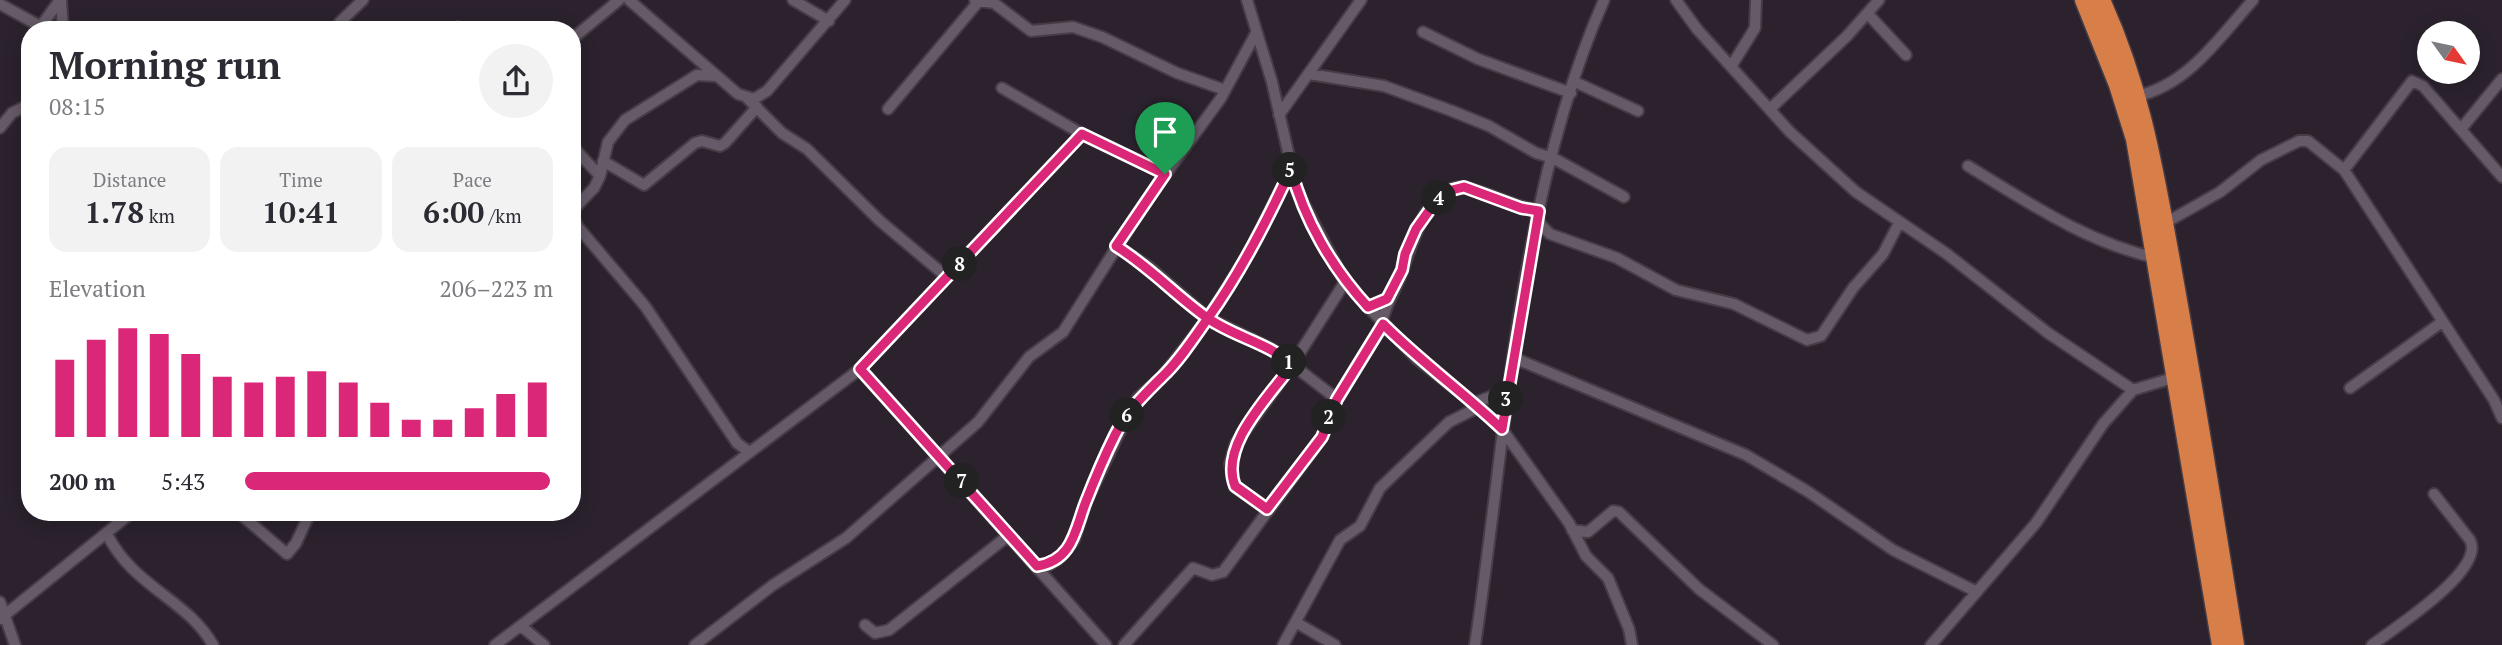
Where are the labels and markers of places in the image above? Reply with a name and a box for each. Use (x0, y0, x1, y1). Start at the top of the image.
pin (1135, 102, 1195, 174)
pin: 5 (1272, 152, 1308, 188)
pin: 4 (1422, 180, 1456, 216)
pin: 8 (942, 246, 978, 282)
pin: 1 (1272, 344, 1306, 380)
pin: 3 (1488, 382, 1524, 416)
pin: 6 (1110, 398, 1144, 432)
pin: 2 (1312, 400, 1346, 434)
pin: 7 (944, 463, 979, 498)

